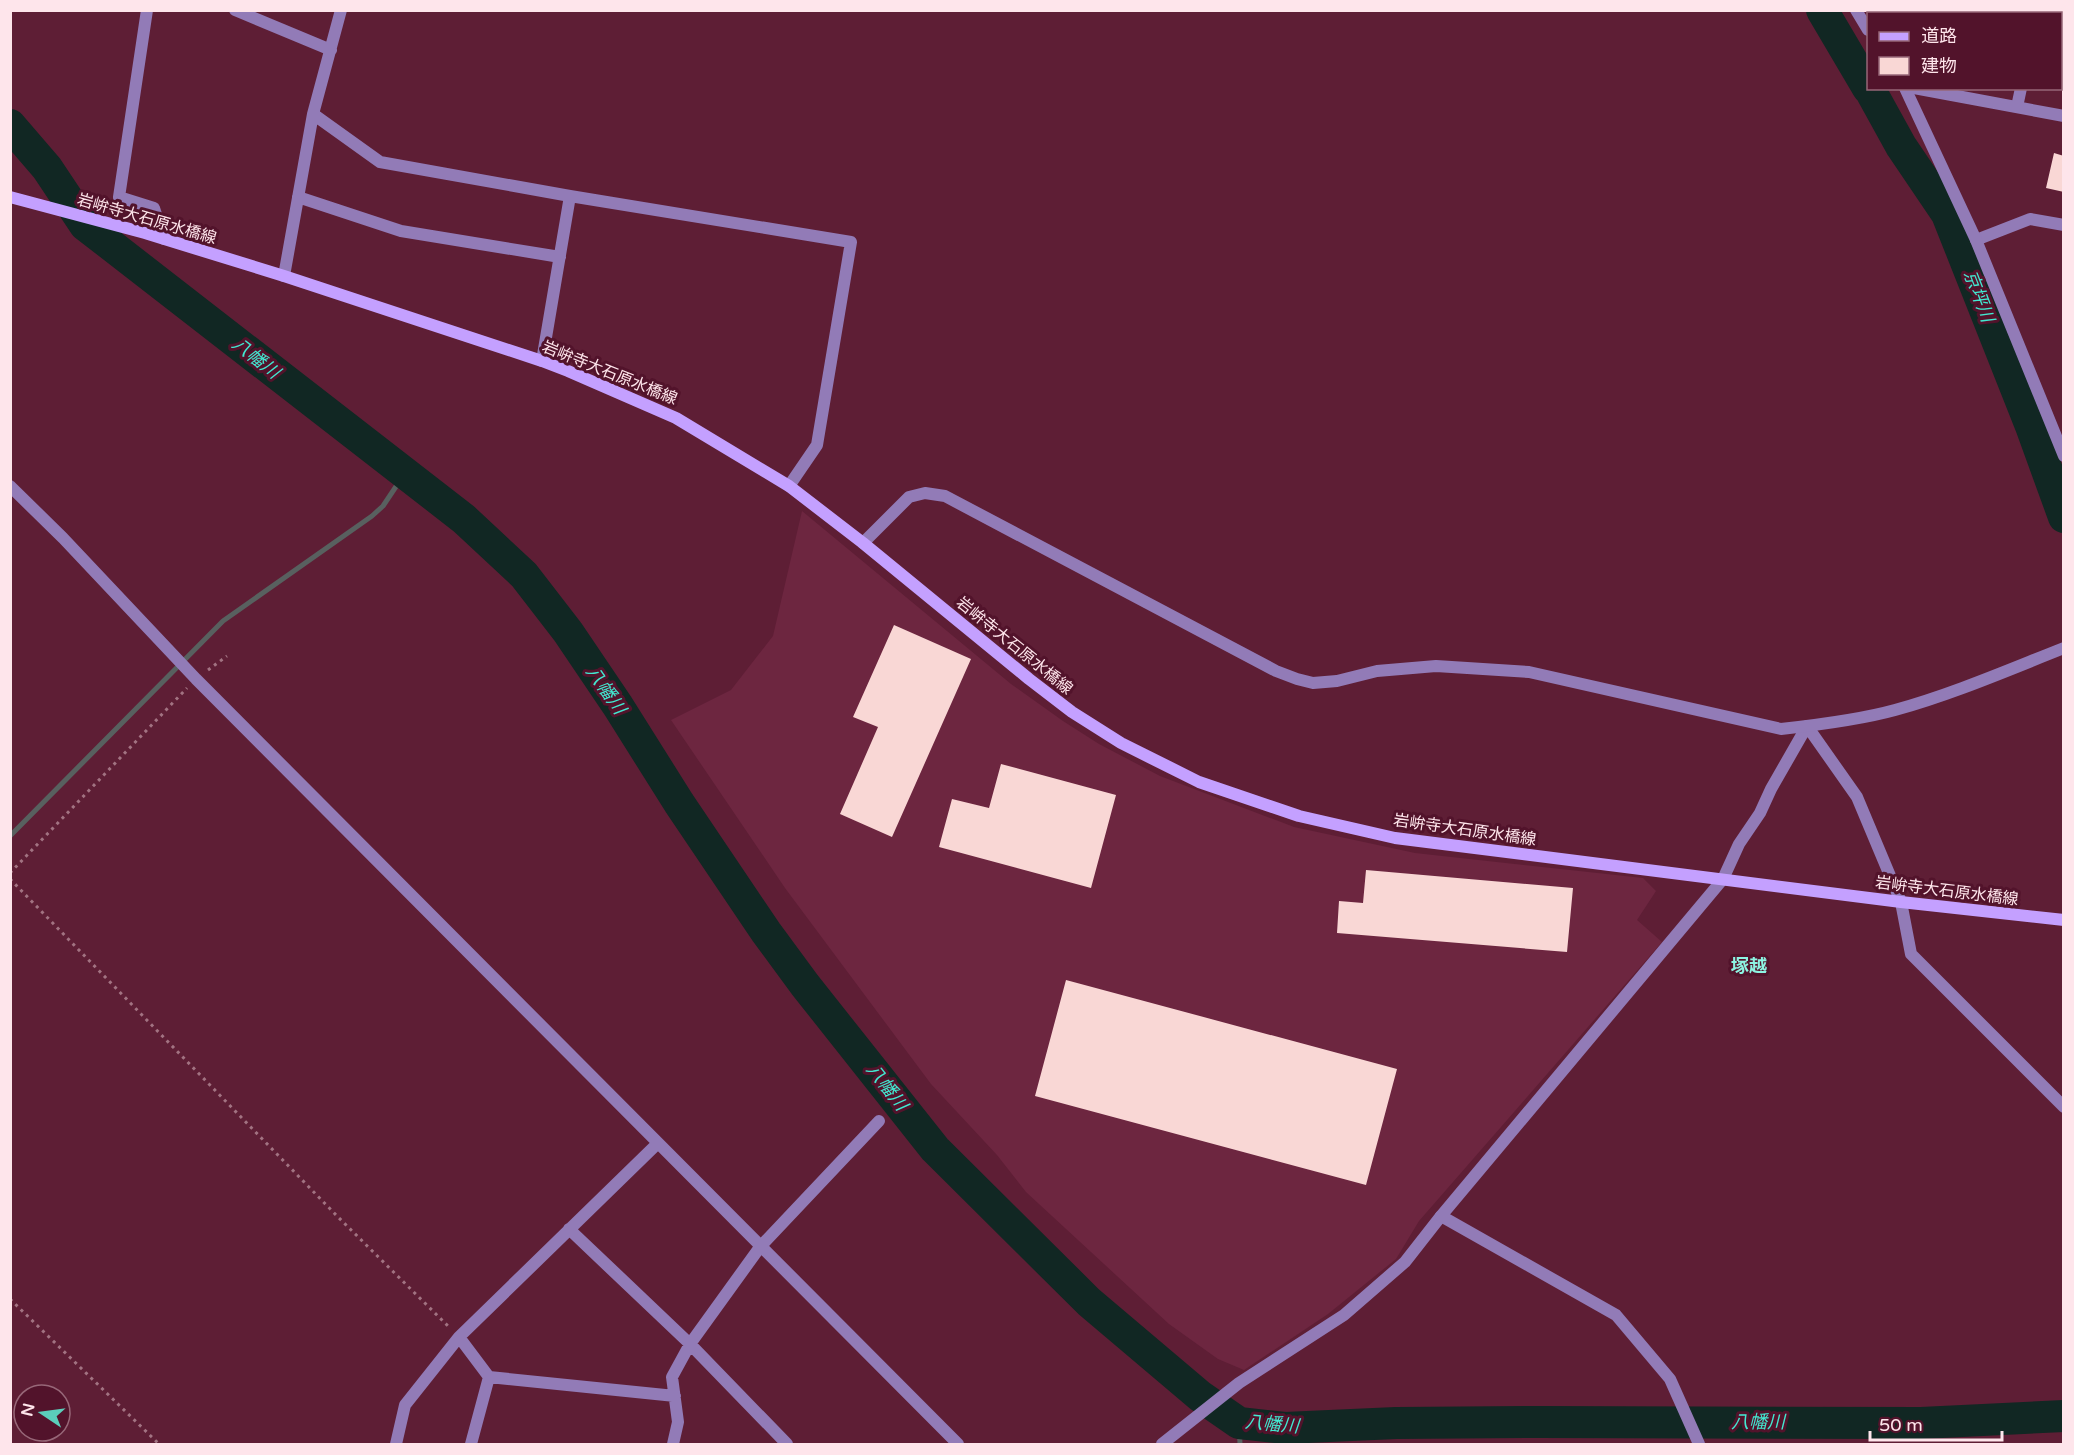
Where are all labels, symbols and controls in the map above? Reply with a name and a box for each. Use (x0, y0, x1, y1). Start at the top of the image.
legend (1867, 12, 2062, 90)
text: 道路 (1921, 25, 1957, 47)
text: 建物 (1921, 55, 1957, 77)
street label: 岩峅寺大石原水橋線 (75, 190, 219, 248)
water label: 京坪川 (1959, 267, 2000, 327)
water label: 八幡川 (228, 333, 286, 385)
street label: 岩峅寺大石原水橋線 (539, 337, 680, 409)
street label: 岩峅寺大石原水橋線 (952, 593, 1077, 699)
water label: 八幡川 (582, 662, 632, 720)
street label: 岩峅寺大石原水橋線 (1392, 810, 1538, 850)
street label: 岩峅寺大石原水橋線 (1874, 872, 2020, 910)
district label: 塚越 (1731, 955, 1767, 977)
water label: 八幡川 (862, 1059, 914, 1117)
north arrow (12, 1383, 72, 1443)
text: N (17, 1401, 40, 1418)
scale bar (1870, 1404, 2002, 1442)
water label: 八幡川 (1244, 1411, 1302, 1437)
water label: 八幡川 (1731, 1411, 1787, 1433)
text: 50 m (1879, 1414, 1923, 1436)

